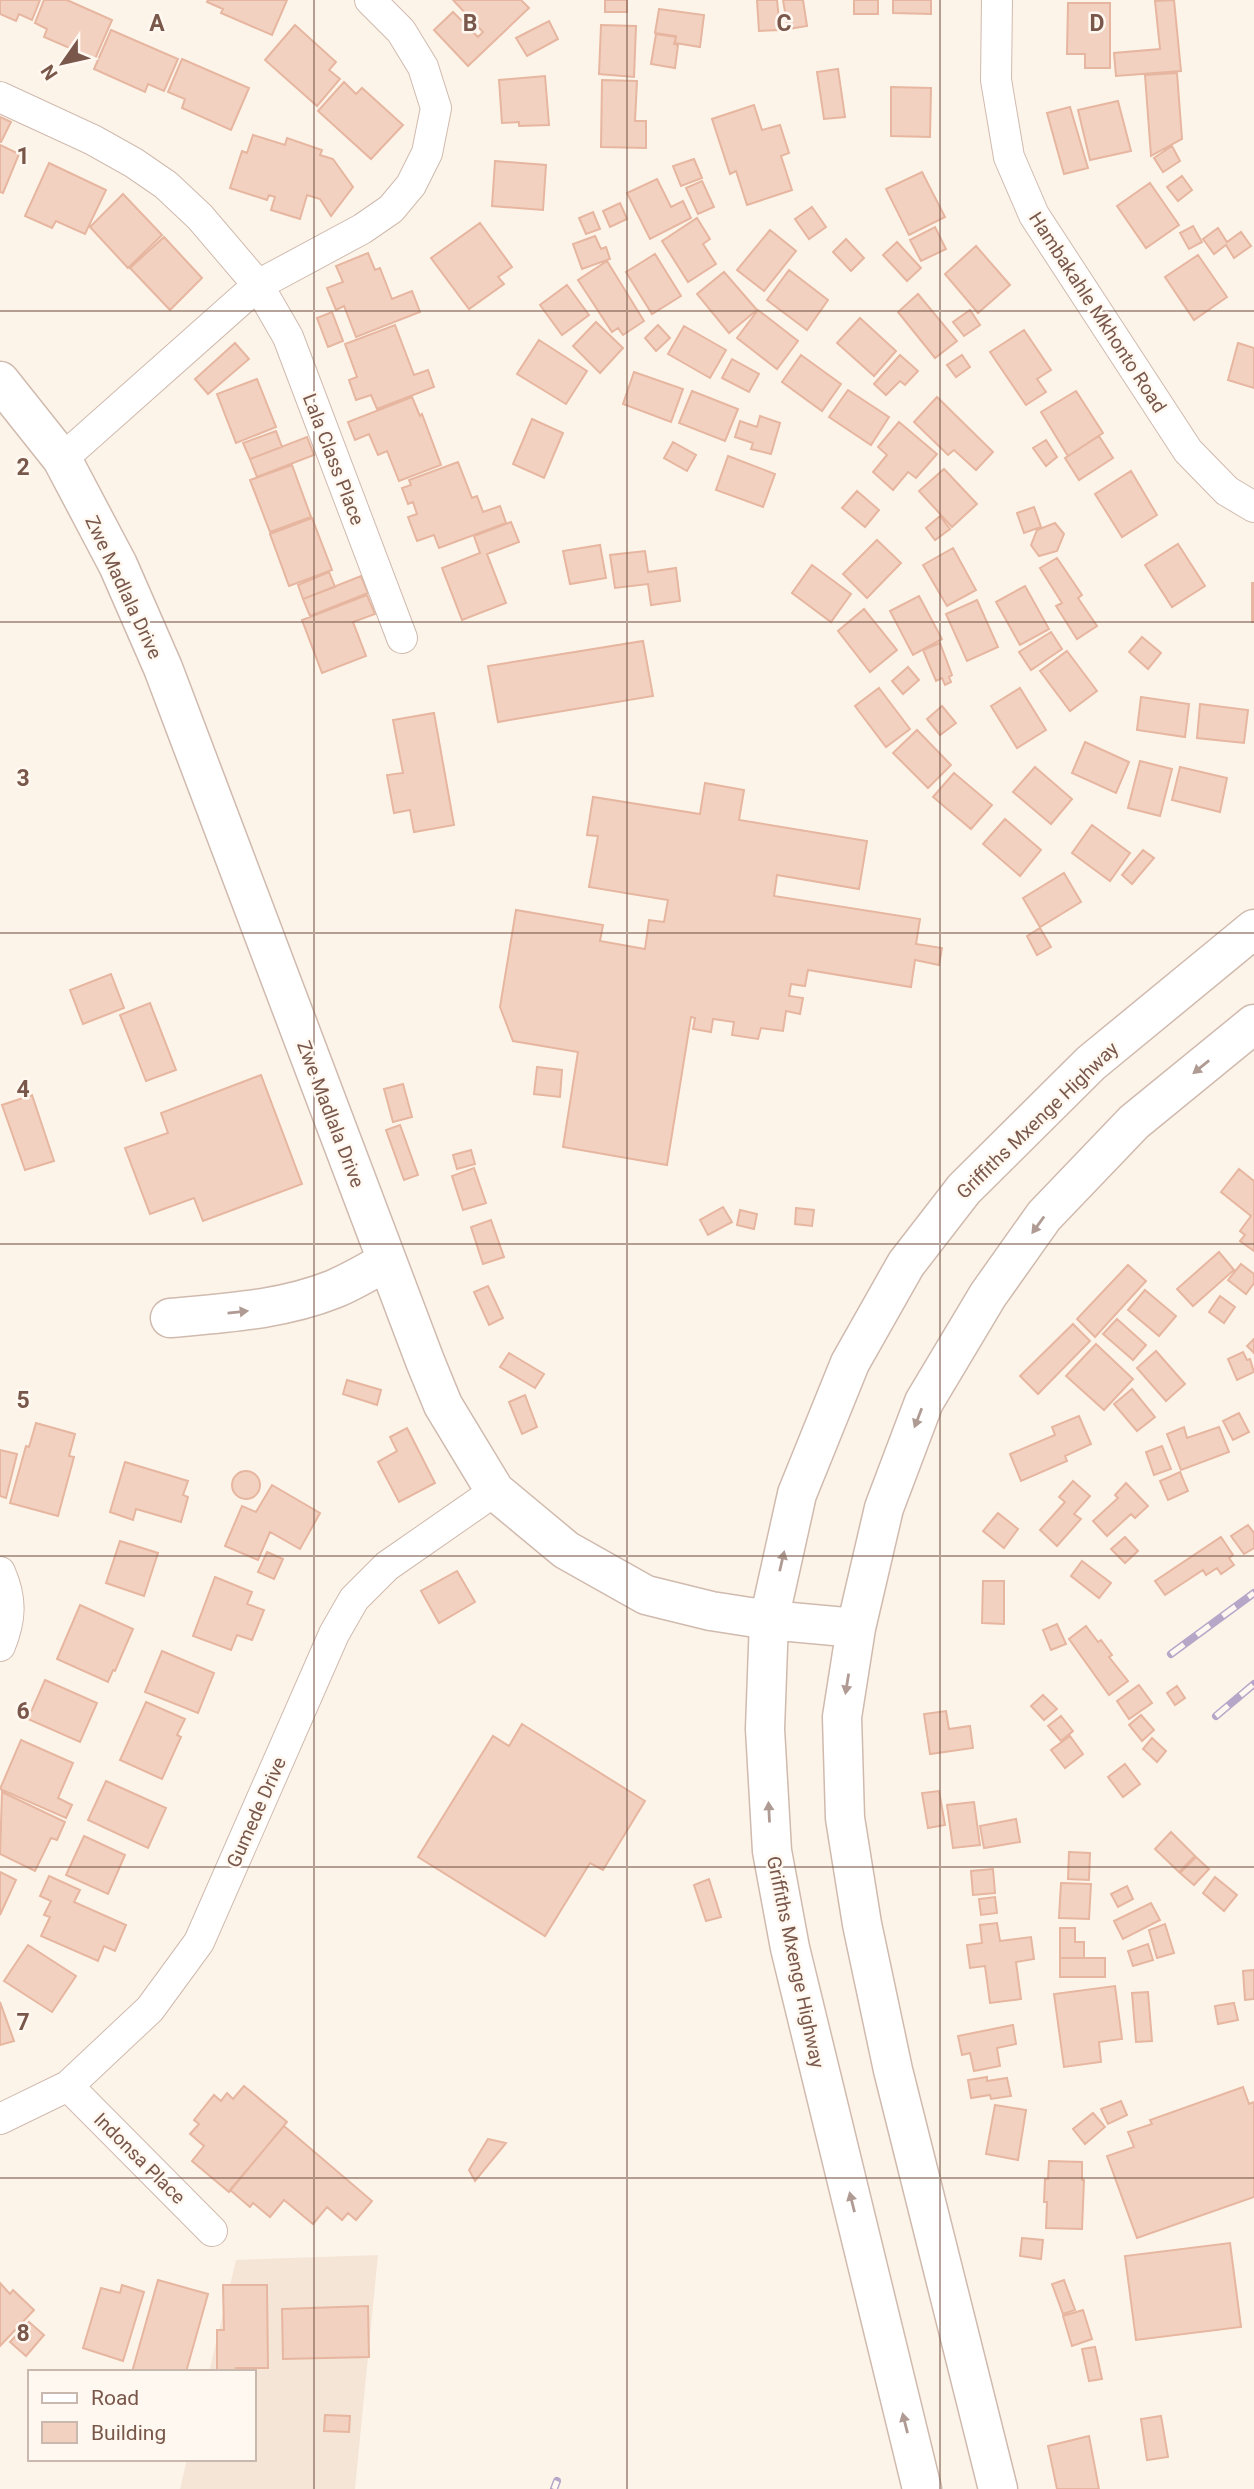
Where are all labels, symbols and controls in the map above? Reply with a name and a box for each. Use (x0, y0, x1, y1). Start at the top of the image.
text: A (149, 10, 165, 37)
text: B (463, 10, 477, 37)
text: C (776, 10, 792, 37)
text: D (1090, 10, 1104, 37)
north arrow (28, 28, 98, 98)
text: N (36, 60, 63, 84)
text: 1 (16, 143, 30, 170)
street label: Hambakahle Mkhonto Road (1024, 208, 1171, 417)
street label: Lala Class Place (298, 390, 369, 528)
text: 2 (16, 454, 30, 481)
street label: Zwe Madlala Drive (80, 512, 167, 662)
text: 3 (16, 765, 30, 792)
street label: Griffiths Mxenge Highway (952, 1037, 1123, 1204)
street label: Zwe Madlala Drive (292, 1038, 369, 1191)
one-way arrow (1193, 1060, 1211, 1075)
text: 4 (16, 1076, 30, 1103)
one-way arrow (1030, 1215, 1045, 1233)
one-way arrow (227, 1306, 249, 1317)
text: 5 (16, 1387, 30, 1414)
one-way arrow (913, 1407, 924, 1428)
one-way arrow (777, 1550, 788, 1572)
one-way arrow (842, 1673, 853, 1695)
text: 6 (16, 1698, 30, 1725)
street label: Gumede Drive (222, 1753, 291, 1871)
one-way arrow (764, 1801, 775, 1823)
street label: Griffiths Mxenge Highway (762, 1854, 829, 2070)
text: 7 (16, 2009, 30, 2036)
street label: Indonsa Place (89, 2108, 190, 2209)
one-way arrow (846, 2191, 857, 2213)
text: 8 (16, 2320, 30, 2347)
legend (28, 2370, 256, 2461)
text: Road (91, 2386, 139, 2410)
one-way arrow (899, 2412, 910, 2434)
text: Building (91, 2421, 166, 2445)

